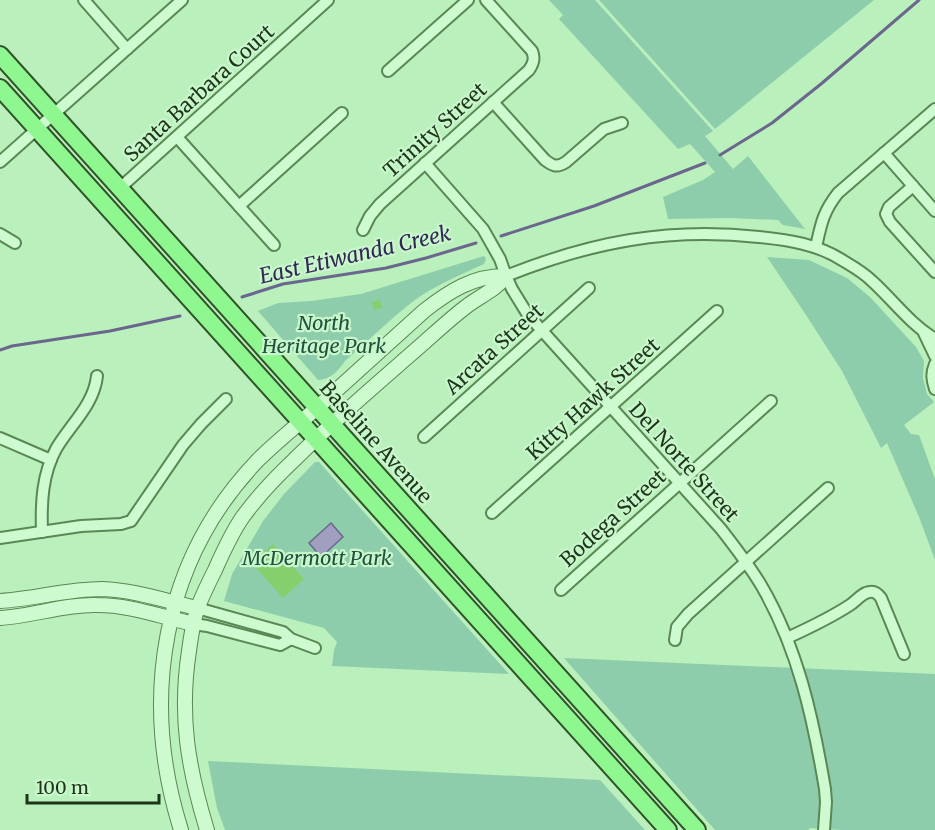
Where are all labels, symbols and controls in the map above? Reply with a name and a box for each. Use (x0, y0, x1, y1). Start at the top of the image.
street label: Santa Barbara Court (118, 18, 279, 167)
street label: Trinity Street (378, 77, 492, 183)
water label: East Etiwanda Creek (256, 219, 454, 290)
street label: Arcata Street (439, 298, 548, 400)
park label: North Heritage Park (261, 310, 386, 358)
street label: Kitty Hawk Street (521, 332, 665, 465)
street label: Baseline Avenue (315, 375, 438, 508)
street label: Del Norte Street (624, 397, 745, 527)
street label: Bodega Street (555, 464, 671, 572)
park label: McDermott Park (241, 545, 392, 570)
scale bar (27, 767, 159, 805)
text: 100 m (36, 776, 89, 799)

